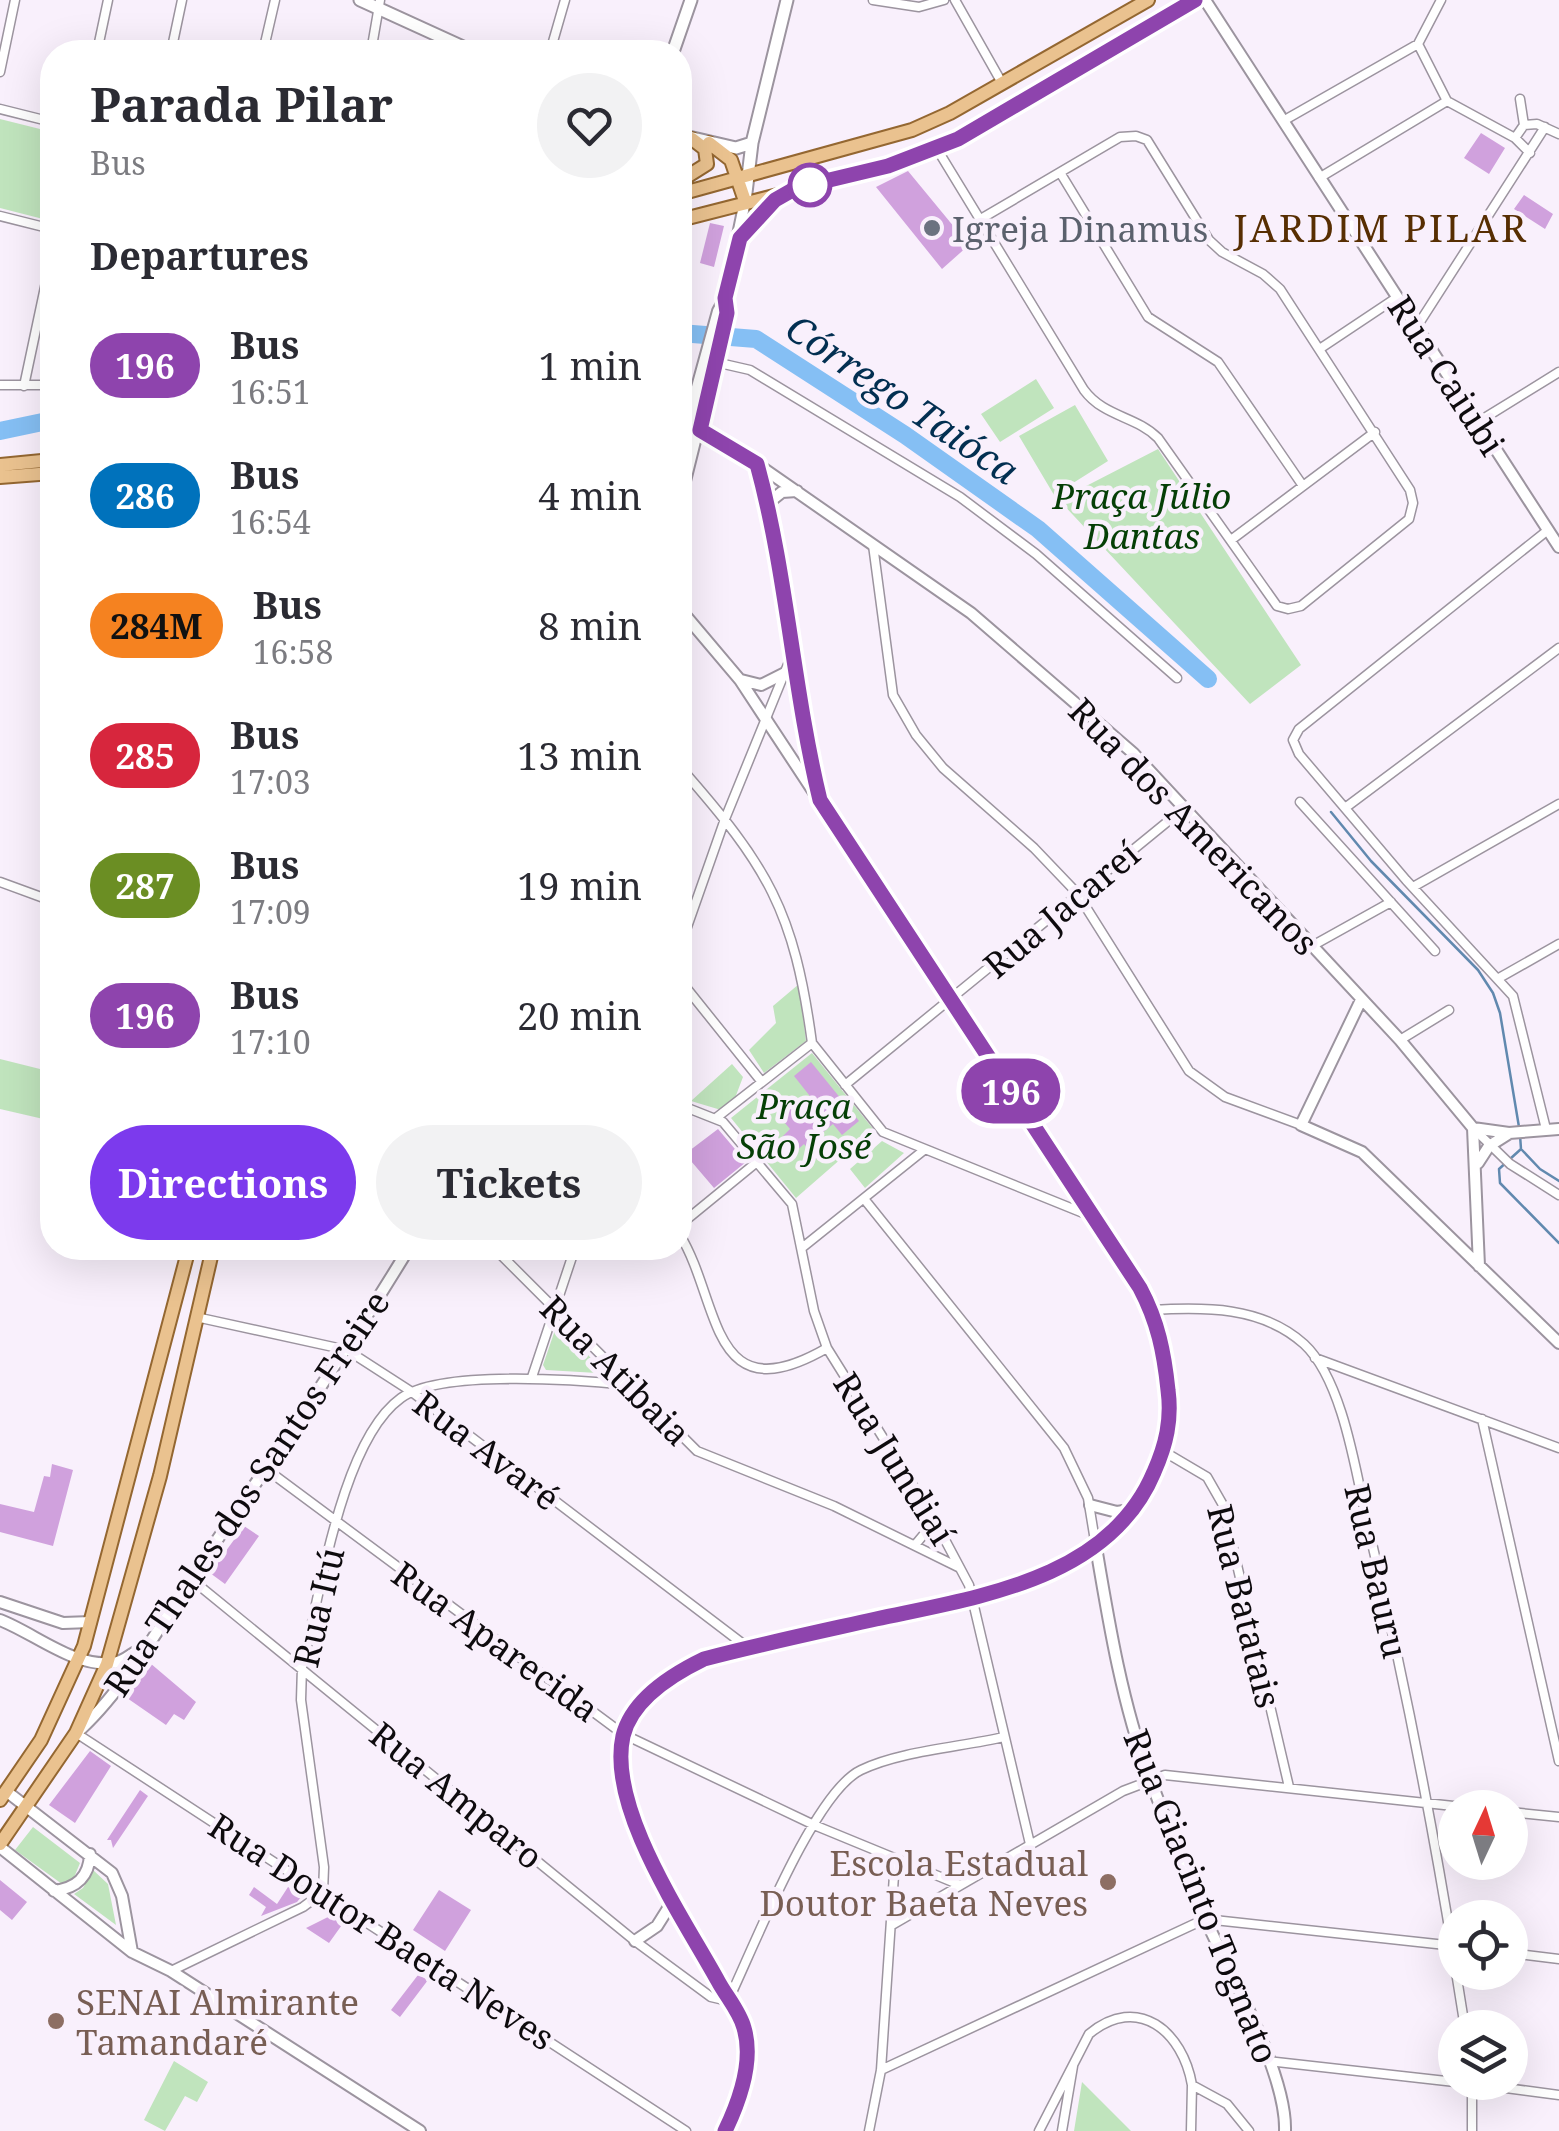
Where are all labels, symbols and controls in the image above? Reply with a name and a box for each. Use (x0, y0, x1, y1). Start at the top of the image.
text: Parada Pilar (90, 71, 393, 136)
button: heart (537, 73, 642, 178)
text: Bus (90, 141, 146, 184)
unlabelled marker (789, 164, 831, 206)
district label: JARDIM PILAR (1233, 201, 1528, 253)
place label: Igreja Dinamus (952, 205, 1208, 252)
marker: Igreja Dinamus (921, 217, 943, 239)
text: Departures (90, 229, 309, 281)
street label: Rua Caiubi (1378, 286, 1516, 464)
water label: Córrego Taióca (777, 301, 1029, 495)
text: Bus (230, 318, 299, 370)
text: 1 min (538, 339, 642, 391)
text: 196 (115, 342, 175, 389)
text: 16:51 (230, 370, 311, 413)
text: Bus (230, 448, 299, 500)
text: 4 min (538, 469, 642, 521)
text: 286 (115, 472, 175, 519)
park label: Praça Júlio Dantas (1052, 472, 1231, 559)
text: 16:54 (230, 500, 311, 543)
text: Bus (253, 578, 322, 630)
text: 8 min (538, 599, 642, 651)
text: 284M (110, 602, 203, 649)
text: 16:58 (253, 630, 333, 673)
street label: Rua dos Americanos (1059, 687, 1329, 965)
text: Bus (230, 708, 299, 760)
text: 13 min (517, 729, 642, 781)
text: 285 (115, 732, 175, 779)
text: 17:03 (230, 760, 311, 803)
street label: Rua Jacareí (973, 830, 1149, 988)
text: Bus (230, 838, 299, 890)
text: 19 min (517, 859, 642, 911)
text: 287 (115, 862, 175, 909)
text: 17:09 (230, 890, 311, 933)
text: Bus (230, 968, 299, 1020)
text: 20 min (517, 989, 642, 1041)
text: 196 (115, 992, 175, 1039)
text: 17:10 (230, 1020, 311, 1063)
line badge: 196 (954, 1058, 1068, 1124)
text: 196 (981, 1068, 1041, 1115)
park label: Praça São José (737, 1082, 872, 1169)
button: Directions (90, 1125, 356, 1240)
button: Tickets (376, 1125, 642, 1240)
street label: Rua Thales dos Santos Freire (92, 1281, 400, 1705)
street label: Rua Atibaia (531, 1285, 701, 1455)
street label: Rua Jundiaí (823, 1363, 967, 1553)
street label: Rua Avaré (404, 1380, 570, 1520)
street label: Rua Bauru (1334, 1479, 1420, 1663)
street label: Rua Batatais (1197, 1500, 1293, 1712)
street label: Rua Itú (281, 1543, 355, 1671)
street label: Rua Aparecida (383, 1550, 609, 1732)
street label: Rua Amparo (361, 1711, 553, 1879)
street label: Rua Giacinto Tognato (1114, 1722, 1290, 2070)
north arrow (1438, 1790, 1528, 1880)
map controls (1438, 1790, 1528, 2100)
street label: Rua Doutor Baeta Neves (200, 1802, 564, 2060)
place label: Escola Estadual Doutor Baeta Neves (759, 1839, 1088, 1926)
marker: Escola Estadual Doutor Baeta Neves (1097, 1871, 1119, 1893)
button: locate (1438, 1900, 1528, 1990)
place label: SENAI Almirante Tamandaré (76, 1978, 359, 2065)
marker: SENAI Almirante Tamandaré (45, 2010, 67, 2032)
button: layers (1438, 2010, 1528, 2100)

